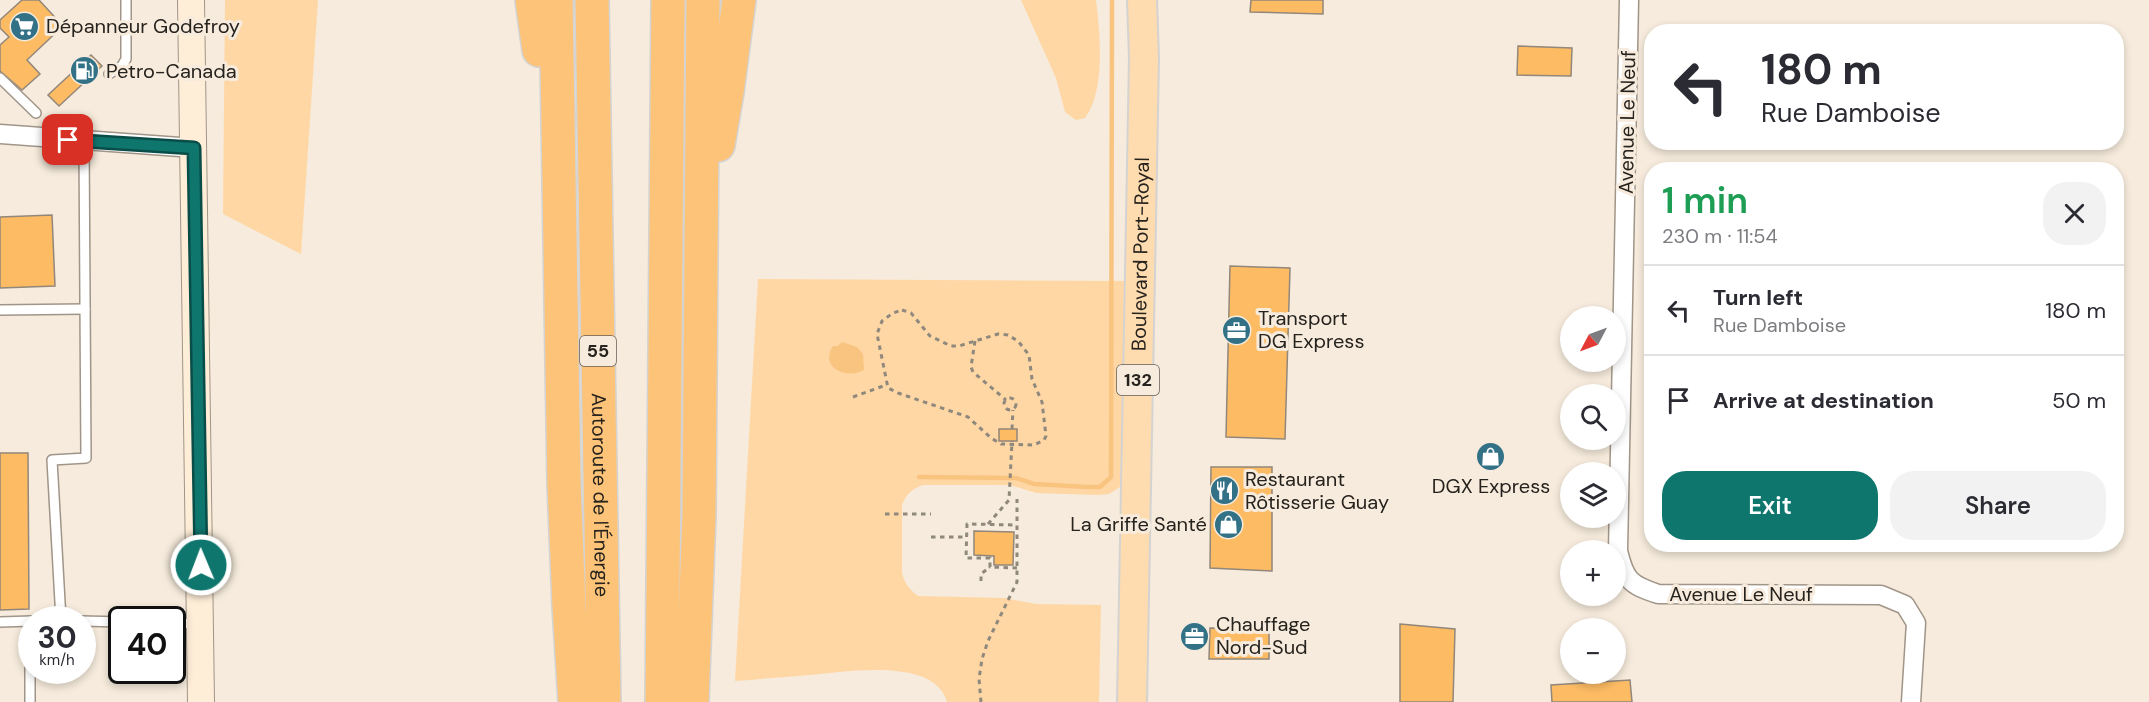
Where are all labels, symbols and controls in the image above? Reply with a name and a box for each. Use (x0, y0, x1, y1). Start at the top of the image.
supermarket icon: Dépanneur Godefroy (9, 10, 41, 42)
place label: Dépanneur Godefroy (46, 13, 240, 39)
text: 180 m (1761, 42, 1882, 97)
icon: left (1662, 48, 1740, 126)
street label: Avenue Le Neuf (1613, 50, 1641, 194)
fuel station icon: Petro-Canada (69, 55, 101, 87)
place label: Petro-Canada (106, 58, 237, 84)
text: Rue Damboise (1761, 95, 1941, 130)
pin (42, 114, 93, 165)
icon: arrive (51, 123, 84, 156)
street label: Boulevard Port-Royal (1126, 157, 1155, 351)
text: 1 min (1662, 177, 1748, 224)
button: close (2043, 182, 2106, 245)
text: 230 m · 11:54 (1662, 223, 1778, 249)
text: Turn left (1713, 283, 1803, 312)
icon: left (1662, 294, 1695, 327)
text: 180 m (2045, 296, 2106, 325)
place label: Transport DG Express (1258, 305, 1364, 354)
north arrow (1560, 306, 1626, 372)
map controls (1560, 306, 1626, 684)
text: Rue Damboise (1713, 312, 1846, 338)
office icon: Transport DG Express (1221, 314, 1253, 346)
road number: 55 (580, 336, 616, 366)
road number: 132 (1117, 365, 1159, 395)
button: search (1560, 384, 1626, 450)
icon: arrive (1662, 384, 1695, 417)
text: Arrive at destination (1713, 386, 1934, 415)
text: 50 m (2052, 386, 2106, 415)
street label: Autoroute de l'Énergie (586, 393, 615, 597)
shop icon: DGX Express (1475, 440, 1507, 472)
button: layers (1560, 462, 1626, 528)
place label: Restaurant Rôtisserie Guay (1245, 466, 1389, 515)
button: Exit (1662, 471, 1878, 540)
button: Share (1890, 471, 2106, 540)
place label: DGX Express (1432, 473, 1550, 499)
restaurant icon: Restaurant Rôtisserie Guay (1208, 475, 1240, 507)
shop icon: La Griffe Santé (1212, 508, 1244, 540)
place label: La Griffe Santé (1070, 511, 1207, 537)
position arrow (169, 533, 233, 597)
button: + (1560, 540, 1626, 606)
street label: Avenue Le Neuf (1669, 581, 1813, 607)
speed limit sign: 40 (108, 606, 186, 684)
place label: Chauffage Nord-Sud (1216, 611, 1310, 660)
text: 30 (37, 618, 77, 657)
button: − (1560, 618, 1626, 684)
office icon: Chauffage Nord-Sud (1179, 620, 1211, 652)
text: km/h (39, 650, 75, 670)

